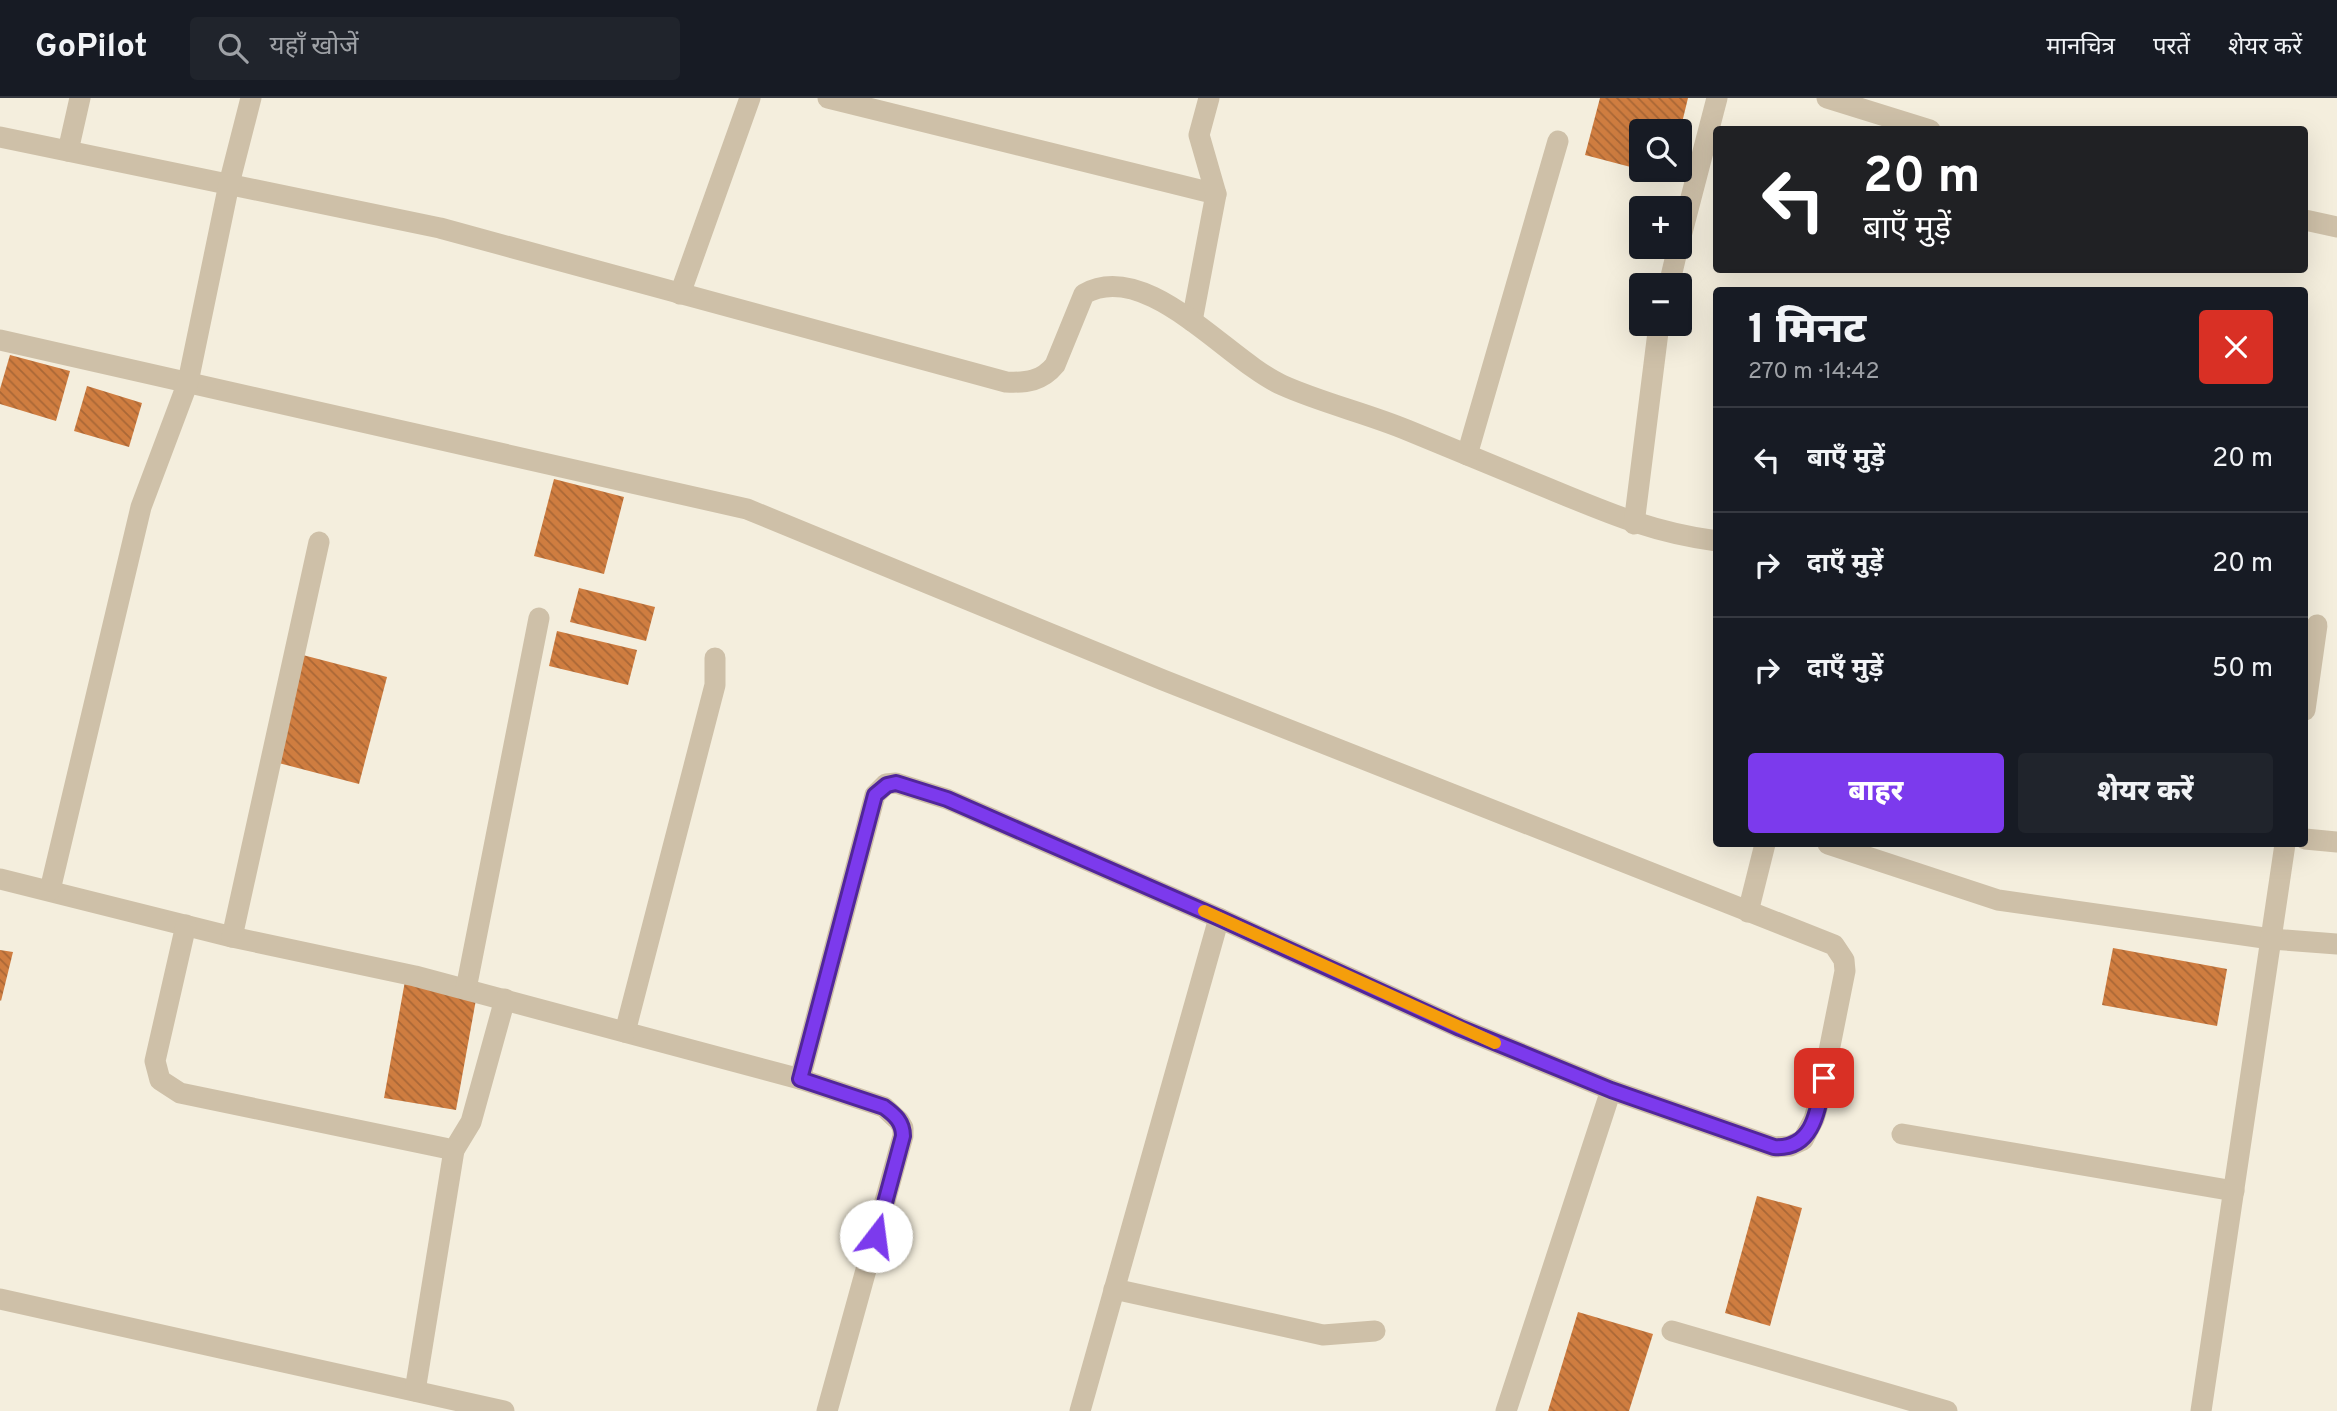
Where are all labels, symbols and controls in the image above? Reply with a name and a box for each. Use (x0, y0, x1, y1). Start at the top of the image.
search box (190, 17, 680, 80)
text: GoPilot (35, 27, 148, 69)
icon: search (214, 29, 252, 67)
text: यहाँ खोजें (270, 31, 359, 64)
text: मानचित्र (2046, 33, 2115, 63)
text: परतें (2153, 33, 2190, 63)
text: शेयर करें (2228, 33, 2302, 63)
map controls (1629, 119, 1692, 336)
button: search (1629, 119, 1692, 182)
text: 20 m (1863, 148, 1980, 210)
icon: left (1748, 154, 1839, 245)
button: + (1629, 196, 1692, 259)
text: बाएँ मुड़ें (1863, 210, 1951, 250)
button: − (1629, 273, 1692, 336)
text: 1 मिनट (1748, 305, 1866, 358)
button: close (2199, 310, 2273, 384)
text: 270 m · 14:42 (1748, 358, 1880, 387)
icon: left (1748, 441, 1786, 479)
text: बाएँ मुड़ें (1807, 443, 1885, 476)
text: 20 m (2212, 443, 2273, 476)
icon: right (1748, 546, 1786, 584)
text: दाएँ मुड़ें (1807, 548, 1883, 581)
text: 20 m (2212, 548, 2273, 581)
icon: right (1748, 651, 1786, 689)
text: दाएँ मुड़ें (1807, 653, 1883, 686)
text: 50 m (2212, 653, 2273, 686)
button: बाहर (1748, 753, 2004, 833)
button: शेयर करें (2018, 753, 2273, 833)
pin (1794, 1048, 1854, 1108)
icon: arrive (1805, 1059, 1843, 1097)
position arrow (839, 1199, 913, 1273)

